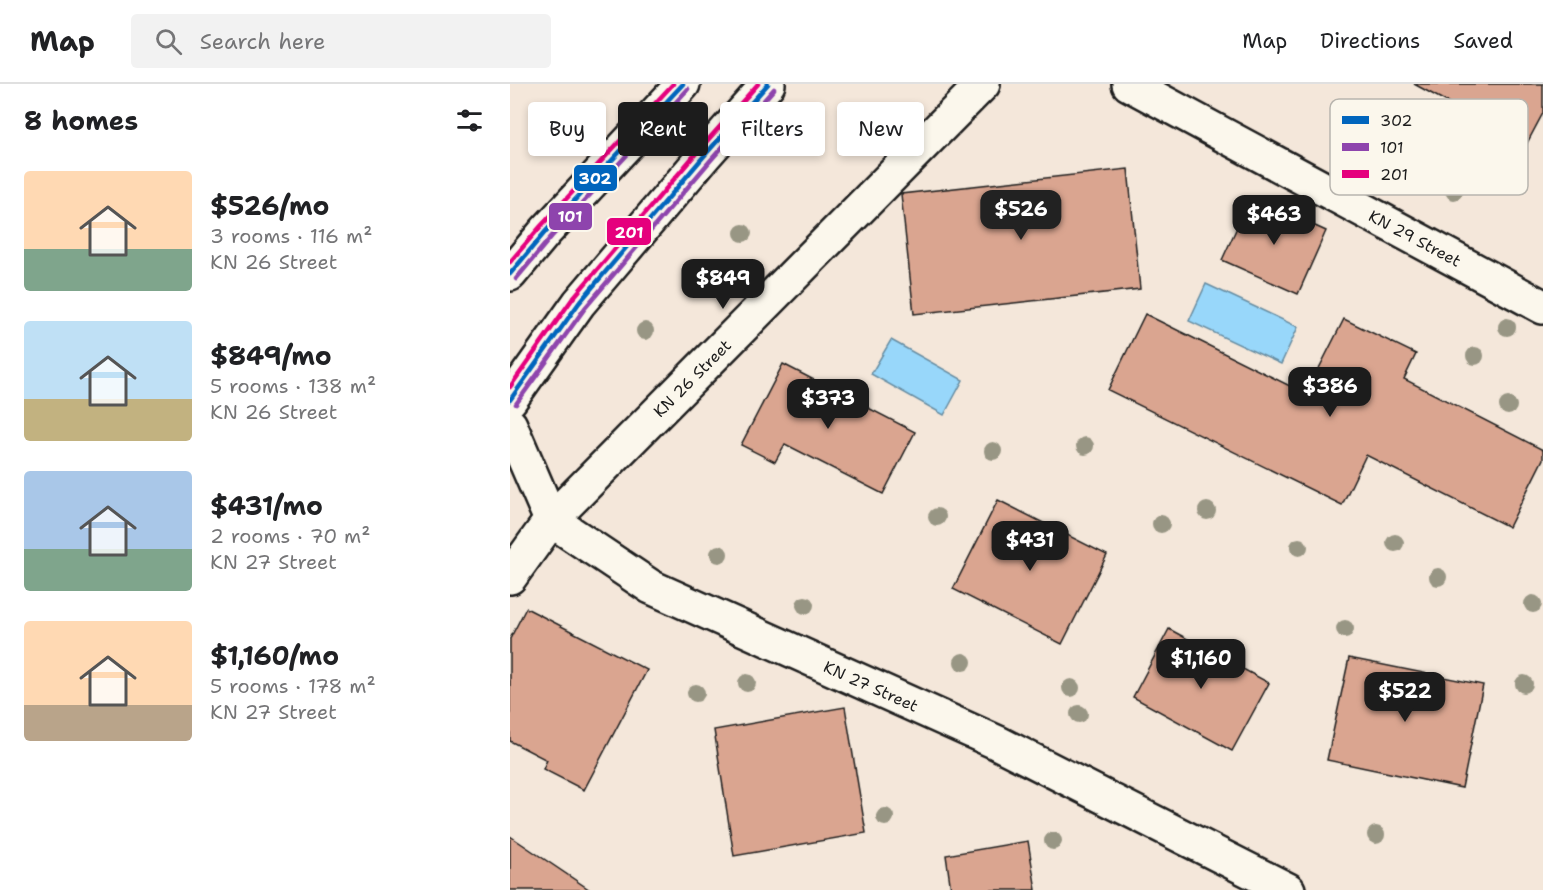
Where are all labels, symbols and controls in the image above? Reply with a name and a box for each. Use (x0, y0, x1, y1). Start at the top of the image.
search box (131, 14, 551, 68)
text: Map (30, 22, 95, 60)
icon: search (152, 25, 185, 58)
text: Search here (200, 27, 325, 56)
text: Map (1242, 27, 1287, 55)
text: Directions (1320, 27, 1420, 55)
text: Saved (1453, 27, 1513, 55)
legend (1330, 99, 1528, 195)
chip: Buy (528, 102, 606, 156)
chip: Rent (618, 102, 708, 156)
chip: Filters (720, 102, 825, 156)
chip: New (837, 102, 924, 156)
text: 8 homes (24, 103, 138, 138)
icon: filters (453, 104, 486, 137)
text: 302 (1380, 110, 1412, 131)
text: 101 (1380, 137, 1404, 158)
line badge: 302 (573, 164, 618, 192)
text: 201 (1380, 164, 1408, 185)
text: 302 (579, 168, 611, 189)
text: $526/mo (210, 188, 329, 223)
pin: $526 (985, 190, 1057, 241)
icon: home (72, 195, 144, 267)
pin: $463 (1238, 195, 1310, 246)
text: $526 (994, 196, 1048, 222)
text: $463 (1247, 201, 1301, 227)
line badge: 101 (548, 202, 593, 231)
street label: KN 29 Street (1365, 205, 1465, 272)
text: 101 (558, 206, 582, 227)
line badge: 201 (606, 217, 652, 246)
text: 201 (615, 222, 643, 243)
text: 3 rooms · 116 m² (210, 223, 372, 249)
text: KN 26 Street (210, 249, 337, 275)
pin: $849 (687, 259, 759, 310)
text: $849 (695, 265, 751, 291)
street label: KN 26 Street (649, 335, 736, 422)
text: $849/mo (210, 338, 332, 373)
icon: home (72, 345, 144, 417)
pin: $386 (1294, 367, 1366, 418)
text: 5 rooms · 138 m² (210, 373, 376, 399)
text: $386 (1302, 373, 1358, 399)
pin: $373 (792, 379, 864, 430)
text: $373 (801, 385, 855, 411)
text: KN 26 Street (210, 399, 337, 425)
text: $431/mo (210, 488, 323, 523)
icon: home (72, 495, 144, 567)
pin: $431 (994, 521, 1066, 572)
text: 2 rooms · 70 m² (210, 523, 371, 549)
text: $431 (1006, 527, 1054, 553)
text: KN 27 Street (210, 549, 337, 575)
text: $1,160/mo (210, 638, 339, 673)
pin: $1,160 (1152, 639, 1250, 690)
icon: home (72, 645, 144, 717)
text: $1,160 (1170, 645, 1232, 671)
street label: KN 27 Street (820, 656, 921, 717)
pin: $522 (1369, 672, 1441, 723)
text: 5 rooms · 178 m² (210, 673, 376, 699)
text: $522 (1378, 678, 1432, 704)
text: KN 27 Street (210, 699, 337, 725)

